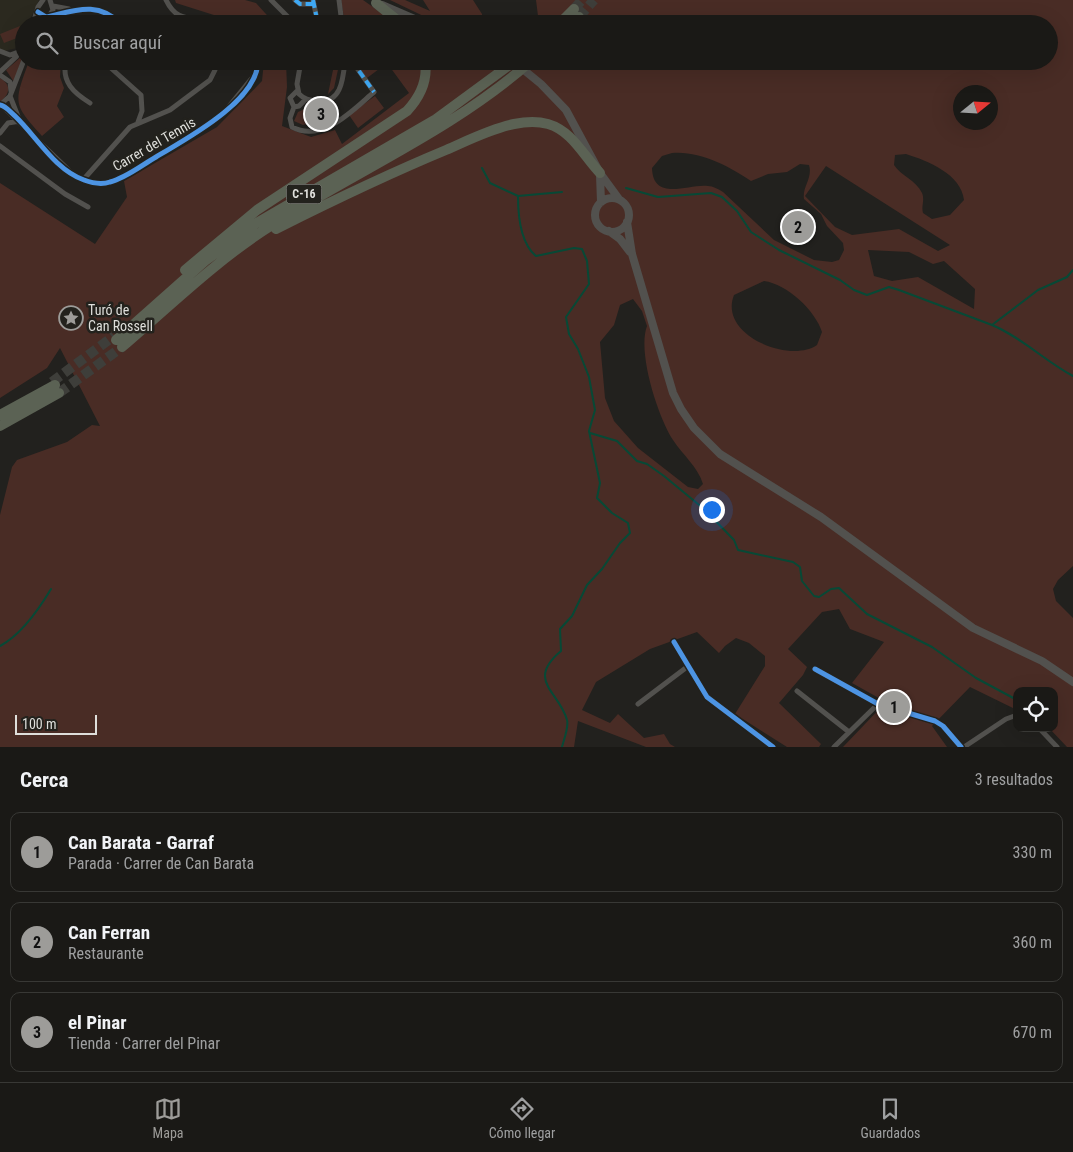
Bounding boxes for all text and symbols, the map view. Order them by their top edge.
search box [15,15,1058,70]
icon: search [33,29,61,57]
text: Buscar aquí [73,31,162,54]
north arrow [953,85,998,130]
pin: 3 [305,95,337,133]
street label: Carrer del Tennis [110,114,198,174]
road number: C-16 [286,184,322,203]
pin: 2 [782,208,814,246]
place label: Turó de Can Rossell [88,302,153,334]
place icon: Turó de Can Rossell [58,305,84,331]
your location [699,497,725,523]
map controls [1013,687,1058,732]
button: locate [1013,687,1058,732]
pin: 1 [878,688,910,726]
scale bar [15,712,98,735]
text: 100 m [22,716,57,732]
text: Cerca [20,768,68,792]
text: 3 resultados [975,770,1053,789]
text: Can Barata - Garraf [68,831,214,854]
text: 1 [33,843,41,862]
text: 330 m [1013,843,1052,862]
text: Parada · Carrer de Can Barata [68,854,254,873]
text: Can Ferran [68,921,150,944]
text: 2 [33,933,41,952]
text: 360 m [1013,933,1052,952]
text: Restaurante [68,944,144,963]
text: el Pinar [68,1011,126,1034]
text: 3 [33,1023,41,1042]
text: 670 m [1013,1023,1052,1042]
text: Tienda · Carrer del Pinar [68,1034,220,1053]
tab: Mapa [153,1095,184,1141]
tab: Cómo llegar [489,1095,555,1141]
tab: Guardados [860,1095,920,1141]

